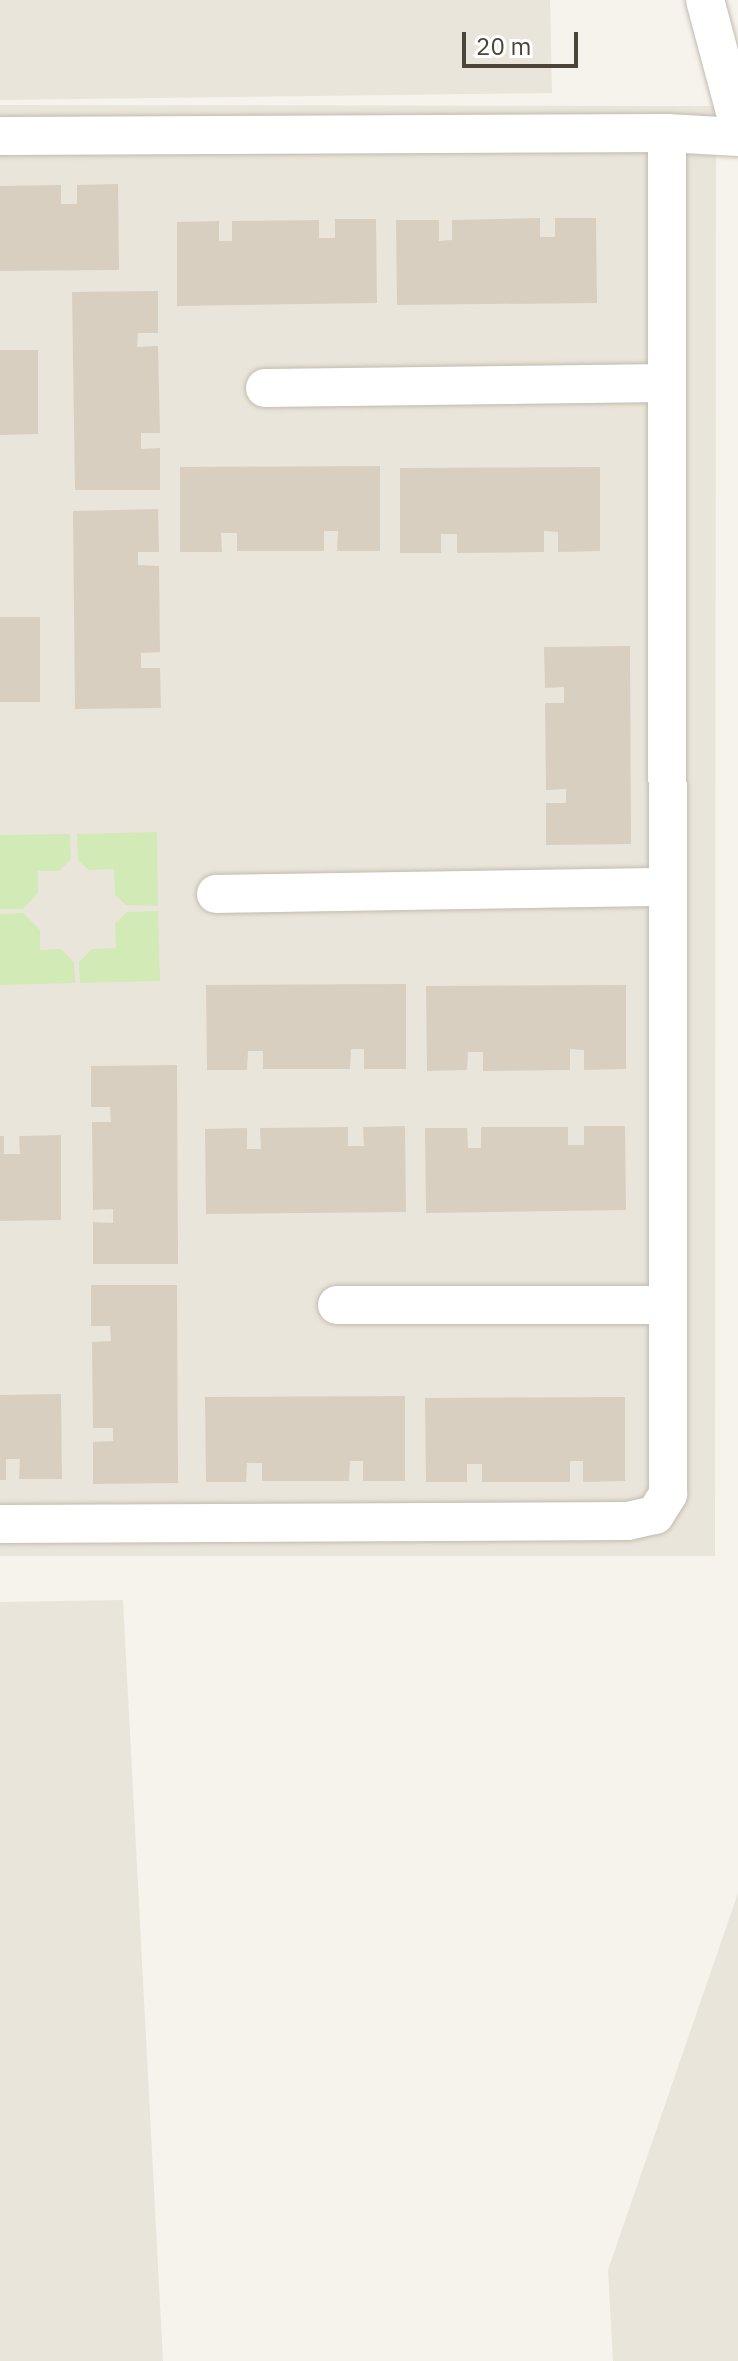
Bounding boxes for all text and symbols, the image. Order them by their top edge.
scale bar [466,16,582,66]
text: 20 m [476,30,531,62]

